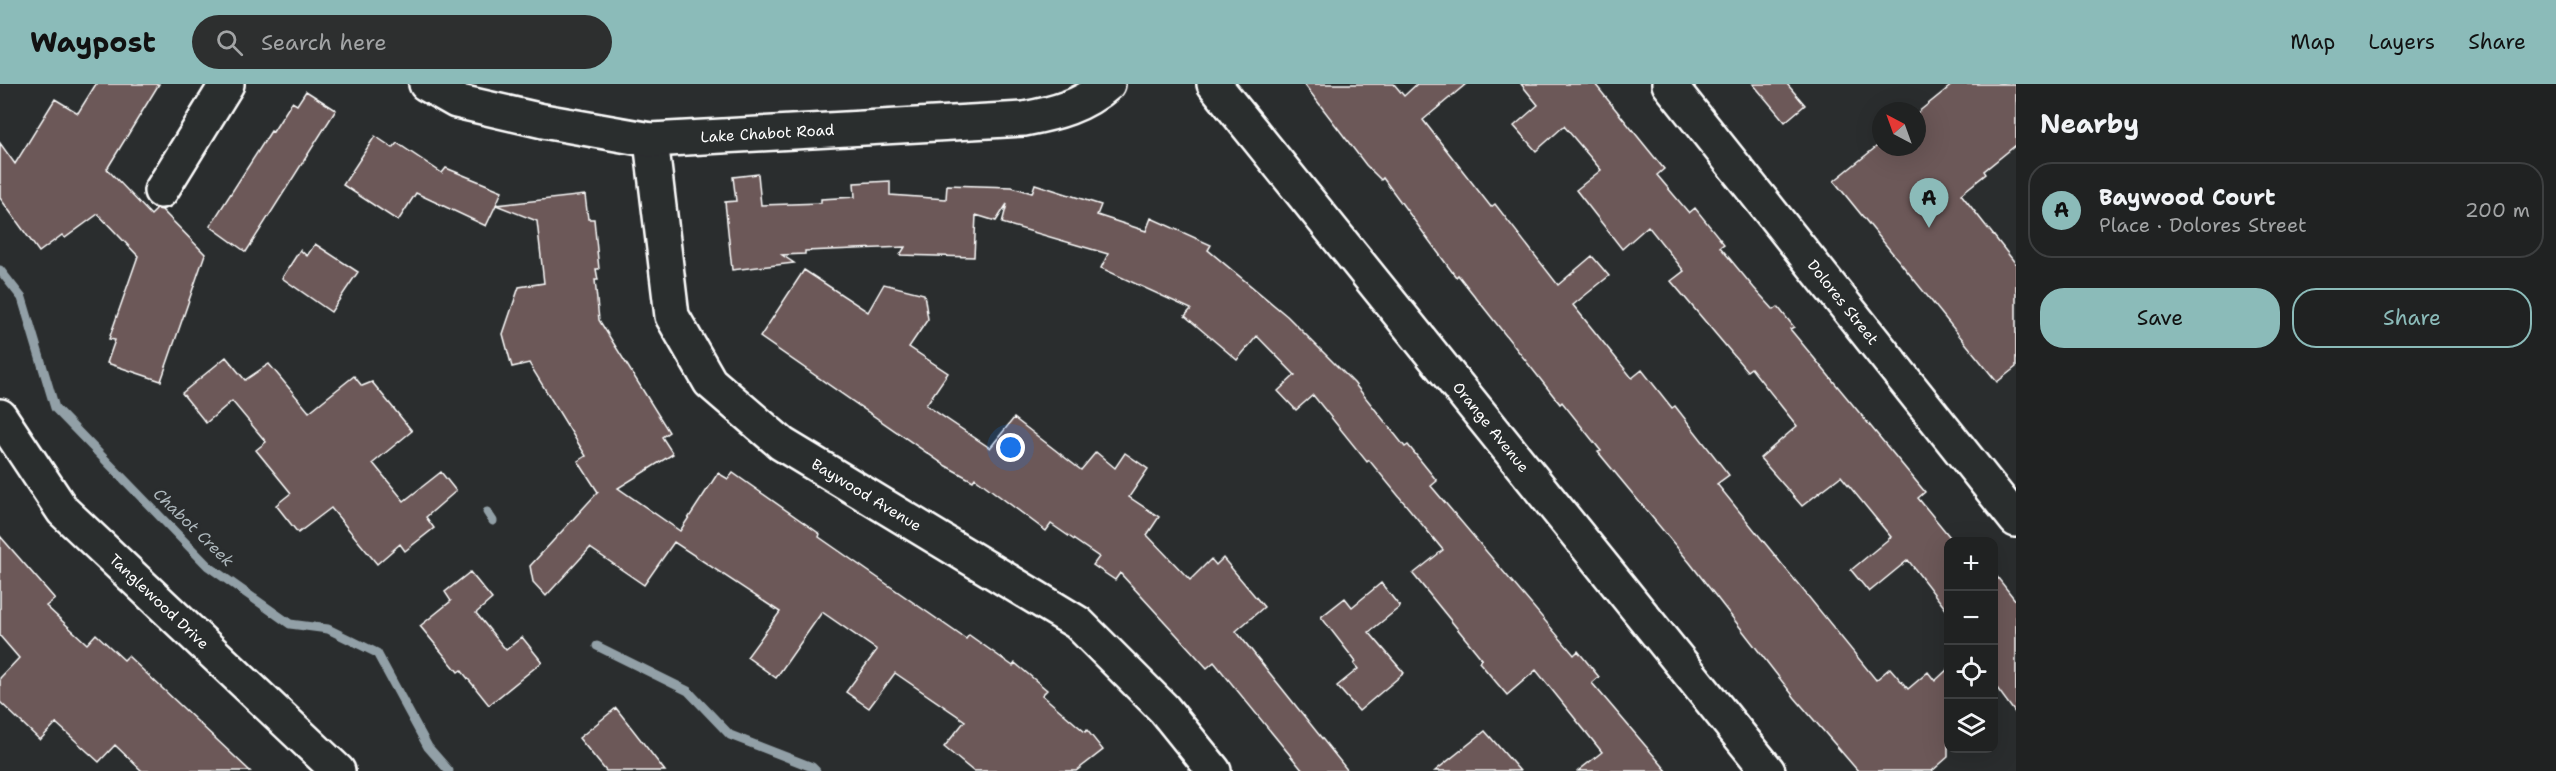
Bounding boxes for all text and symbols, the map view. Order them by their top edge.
search box [192,15,612,69]
text: Waypost [30,23,156,61]
icon: search [213,26,246,59]
text: Search here [261,28,387,57]
text: Map [2290,28,2335,56]
text: Layers [2368,28,2435,56]
text: Share [2468,28,2526,56]
north arrow [1872,102,1926,156]
text: Nearby [2040,106,2139,141]
street label: Lake Chabot Road [700,120,835,147]
pin: A [1910,178,1948,228]
text: Baywood Court [2099,183,2275,212]
text: A [2054,197,2069,223]
text: 200 m [2465,197,2530,223]
text: Place · Dolores Street [2099,212,2307,238]
street label: Dolores Street [1803,256,1883,349]
button: Save [2040,288,2280,348]
button: Share [2292,288,2532,348]
street label: Orange Avenue [1448,378,1533,477]
your location [996,433,1025,462]
street label: Baywood Avenue [808,454,925,536]
water label: Chabot Creek [149,483,239,571]
map controls [1944,537,1998,753]
button: + [1944,537,1998,591]
street label: Tanglewood Drive [105,550,213,654]
button: − [1944,591,1998,645]
button: locate [1944,645,1998,699]
button: layers [1944,699,1998,753]

